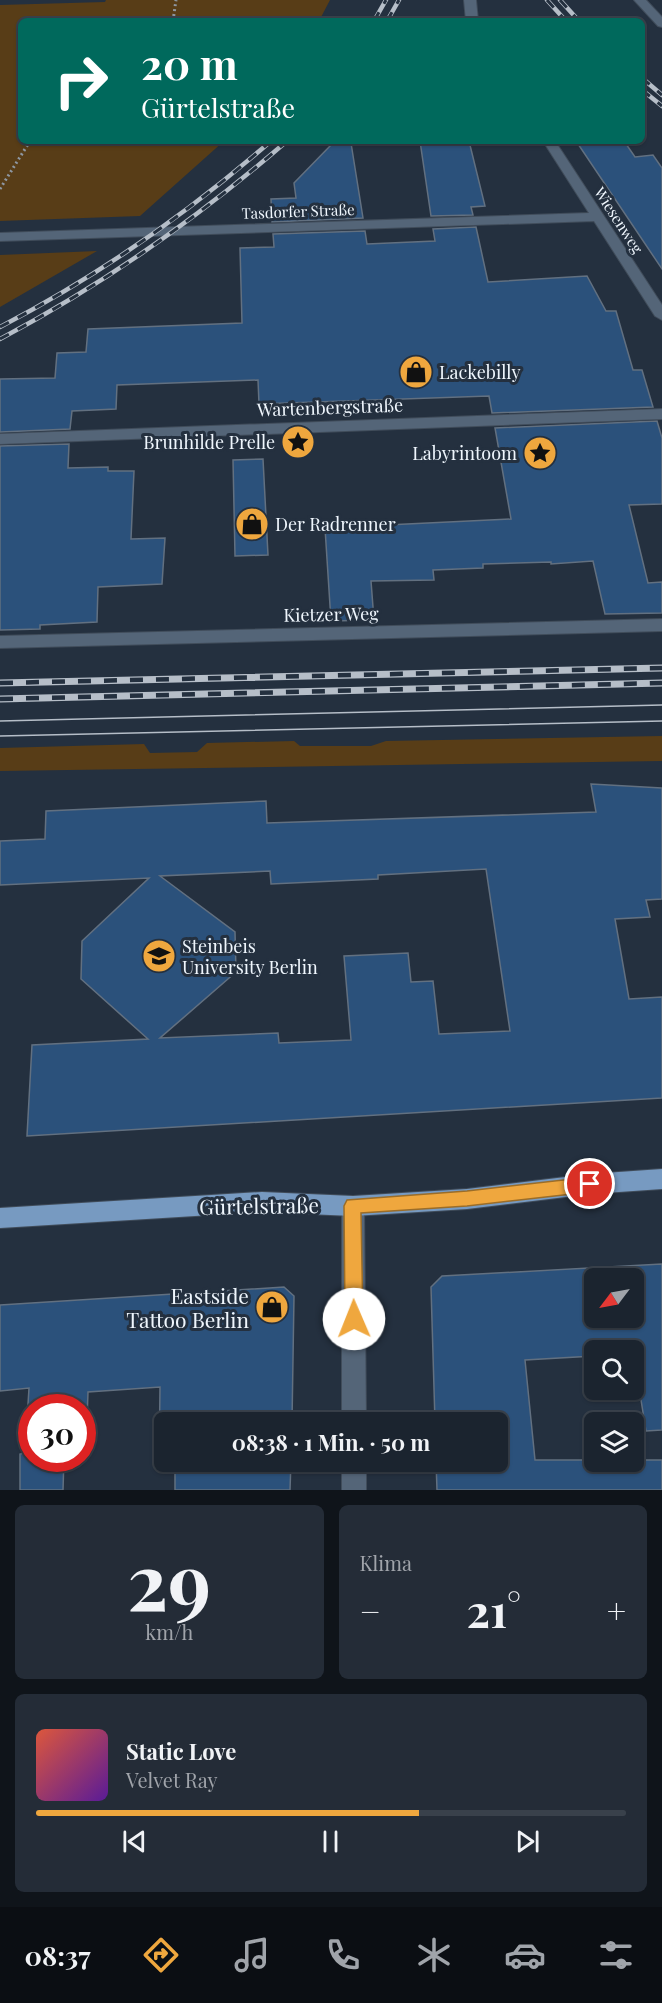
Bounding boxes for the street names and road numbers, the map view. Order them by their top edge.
street label: Wiesenweg [590,182,648,257]
street label: Tasdorfer Straße [241,199,355,223]
street label: Wartenbergstraße [255,392,404,422]
street label: Kietzer Weg [283,601,379,627]
street label: Gürtelstraße [199,1190,319,1220]

